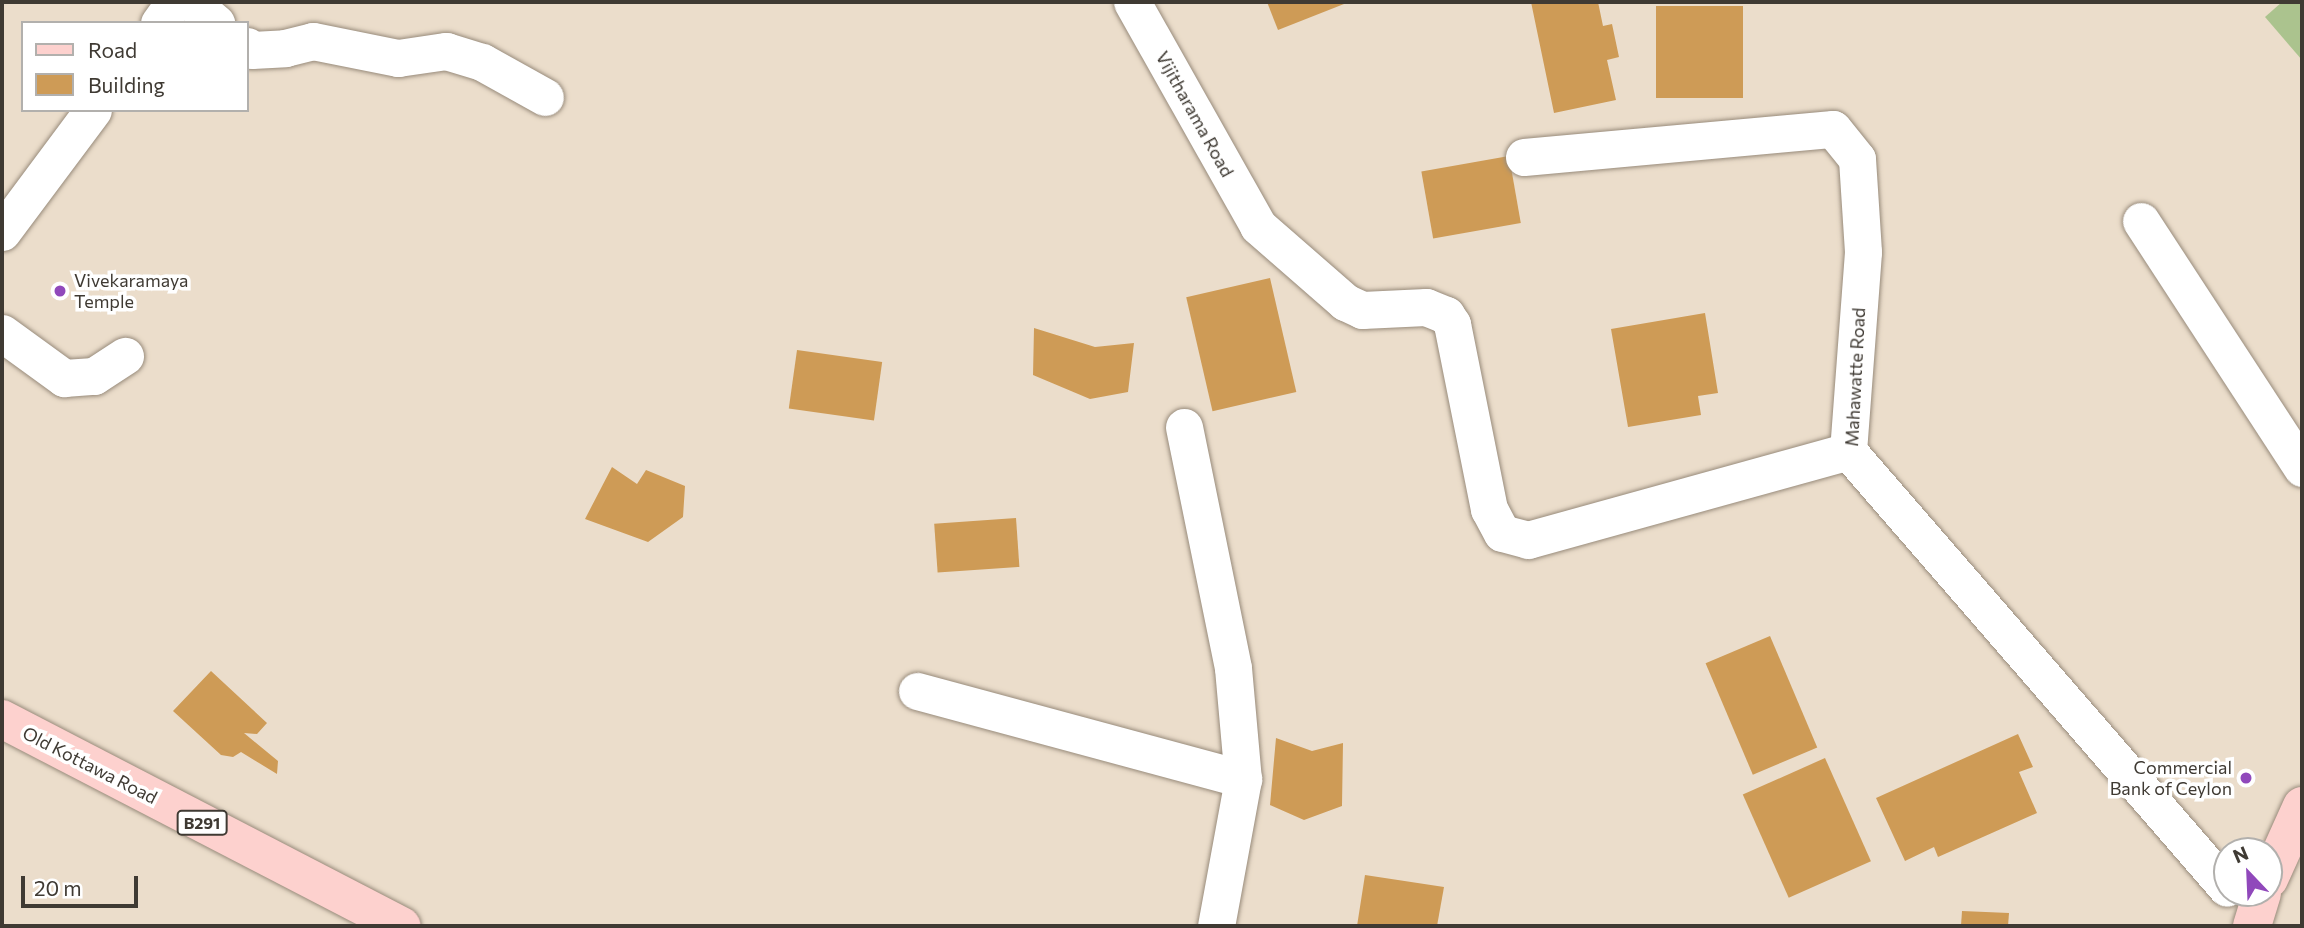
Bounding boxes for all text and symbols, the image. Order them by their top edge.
legend [21,21,248,112]
text: Road [88,37,137,62]
street label: Vijitharama Road [1152,47,1238,181]
text: Building [88,72,165,97]
place label: Vivekaramaya Temple [74,270,188,312]
marker: Vivekaramaya Temple [52,283,68,299]
street label: Mahawatte Road [1841,307,1869,447]
street label: Old Kottawa Road [19,722,161,808]
place label: Commercial Bank of Ceylon [2110,757,2232,800]
marker: Commercial Bank of Ceylon [2238,770,2254,786]
road number: B291 [176,810,228,836]
north arrow [2213,837,2283,907]
text: N [2229,841,2251,867]
scale bar [24,862,142,906]
text: 20 m [34,875,82,900]

